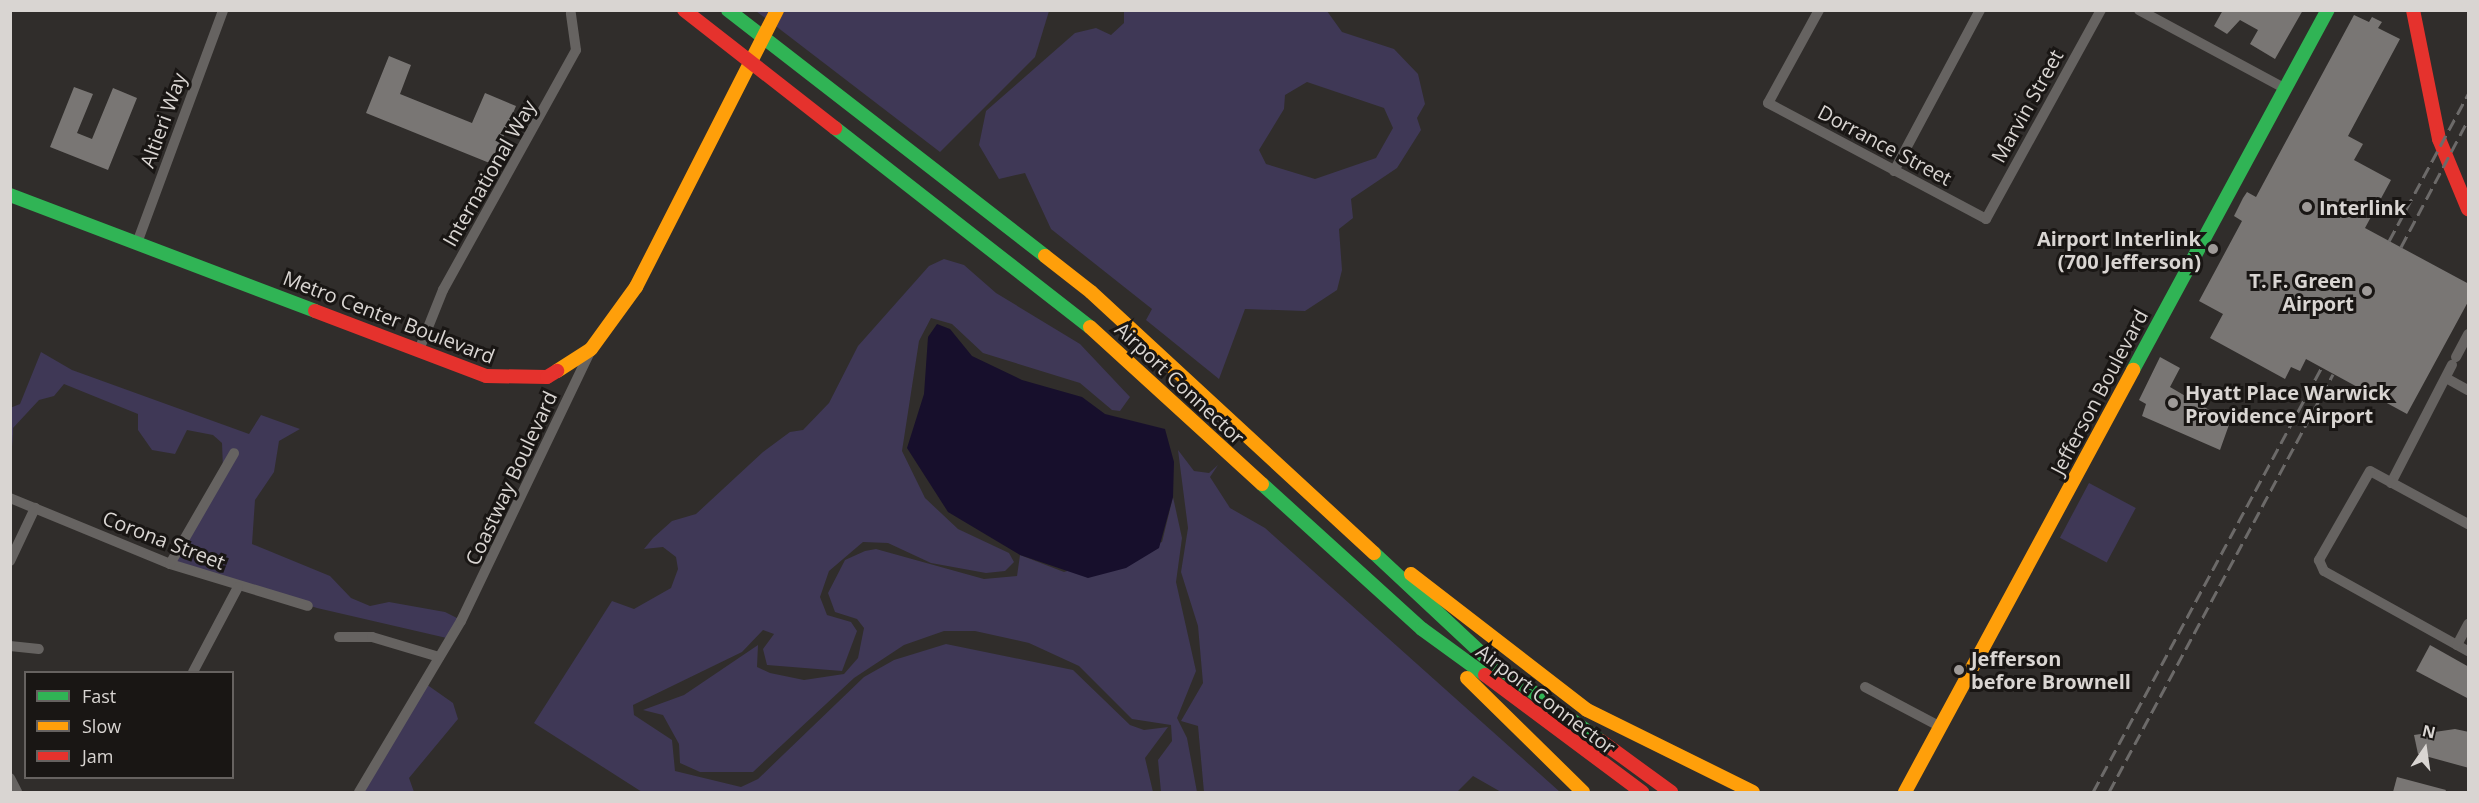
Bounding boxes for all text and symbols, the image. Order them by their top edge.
street label: Marvin Street [1986,45,2068,167]
street label: Altieri Way [135,69,191,171]
street label: International Way [437,95,541,251]
street label: Dorrance Street [1814,100,1956,190]
place label: Interlink [2319,195,2406,219]
marker: Interlink [2300,200,2314,214]
place label: Airport Interlink (700 Jefferson) [2037,226,2201,273]
marker: Airport Interlink (700 Jefferson) [2206,242,2220,256]
street label: Metro Center Boulevard [280,266,498,368]
place label: T. F. Green Airport [2249,268,2354,315]
marker: T. F. Green Airport [2358,282,2376,300]
street label: Jefferson Boulevard [2045,305,2153,479]
street label: Airport Connector [1110,317,1250,449]
place label: Hyatt Place Warwick Providence Airport [2185,380,2391,427]
street label: Coastway Boulevard [460,387,562,569]
marker: Hyatt Place Warwick Providence Airport [2166,396,2180,410]
street label: Corona Street [99,506,229,574]
street label: Airport Connector [1472,639,1620,759]
place label: Jefferson before Brownell [1971,646,2131,693]
marker: Jefferson before Brownell [1952,663,1966,677]
legend [24,671,234,779]
text: Fast [82,684,116,708]
text: Slow [82,714,121,738]
north arrow [2395,719,2455,779]
text: N [2420,719,2438,744]
text: Jam [82,744,114,768]

